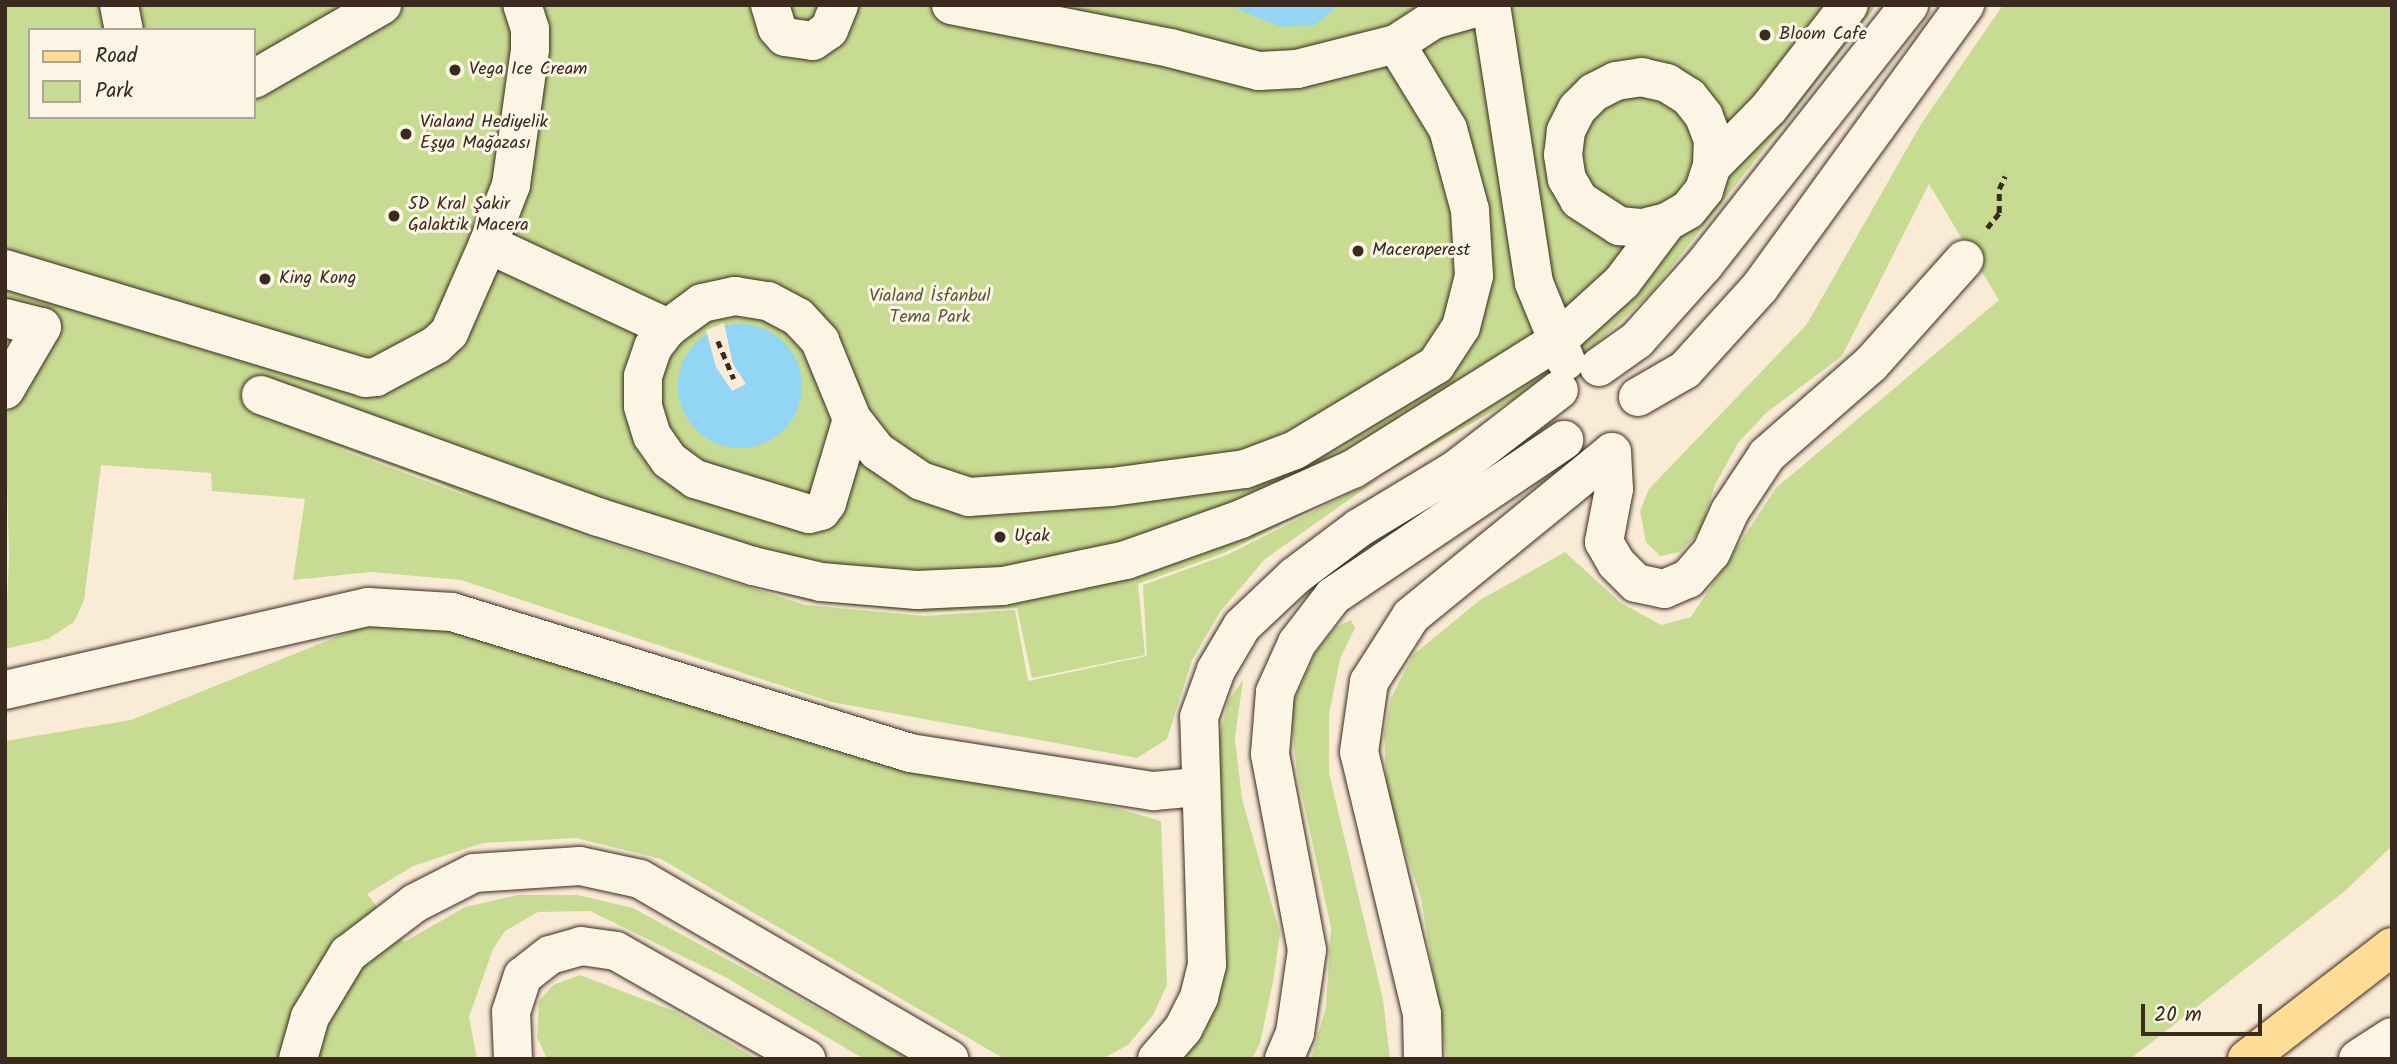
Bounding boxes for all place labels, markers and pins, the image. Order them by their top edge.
place label: Bloom Cafe [1779,24,1867,46]
marker: Bloom Cafe [1757,27,1773,43]
place label: Vega Ice Cream [469,59,587,81]
marker: Vega Ice Cream [447,62,463,78]
place label: Vialand Hediyelik Eşya Mağazası [420,113,548,156]
marker: Vialand Hediyelik Eşya Mağazası [398,126,414,142]
place label: 5D Kral Şakir Galaktik Macera [408,195,529,238]
marker: 5D Kral Şakir Galaktik Macera [386,208,402,224]
place label: Maceraperest [1372,240,1471,262]
marker: Maceraperest [1350,243,1366,259]
place label: King Kong [279,268,356,290]
marker: King Kong [257,271,273,287]
place label: Uçak [1014,526,1050,548]
marker: Uçak [992,529,1008,545]

